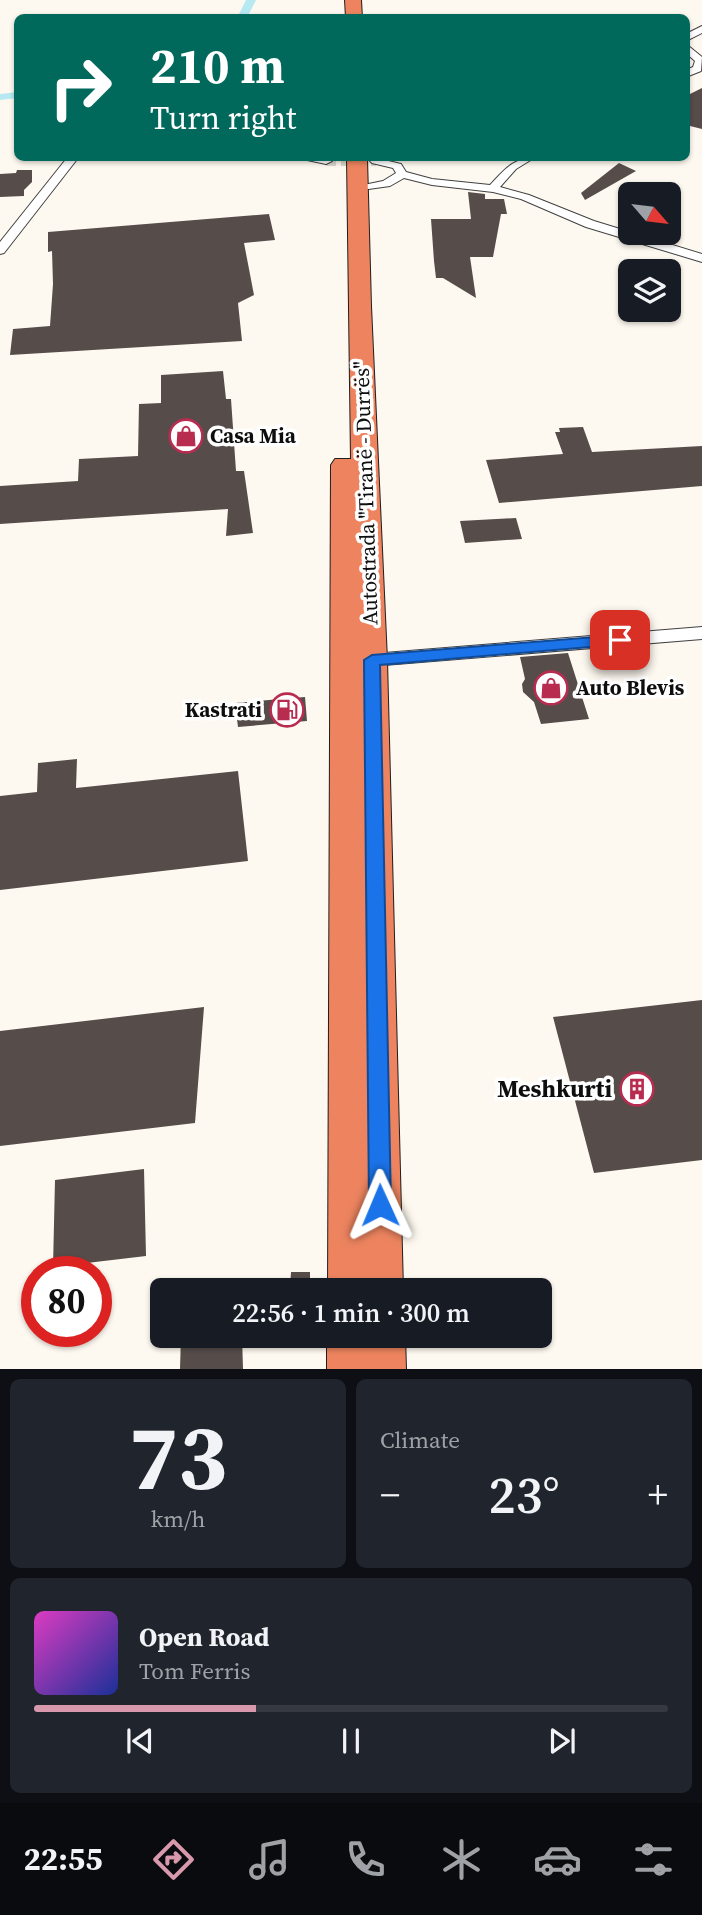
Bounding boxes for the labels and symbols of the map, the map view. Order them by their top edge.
north arrow [618,182,681,245]
street label: Autostrada "Tiranë - Durrës" [346,360,385,626]
shop icon: Casa Mia [167,417,205,455]
place label: Casa Mia [210,421,297,450]
pin [590,610,650,670]
shop icon: Auto Blevis [532,669,570,707]
place label: Auto Blevis [576,673,685,702]
fuel station icon: Kastrati [268,691,306,729]
place label: Kastrati [185,695,262,724]
building icon: Meshkurti [618,1070,656,1108]
place label: Meshkurti [497,1072,612,1105]
position arrow [343,1168,417,1242]
speed limit sign: 80 [21,1256,112,1347]

